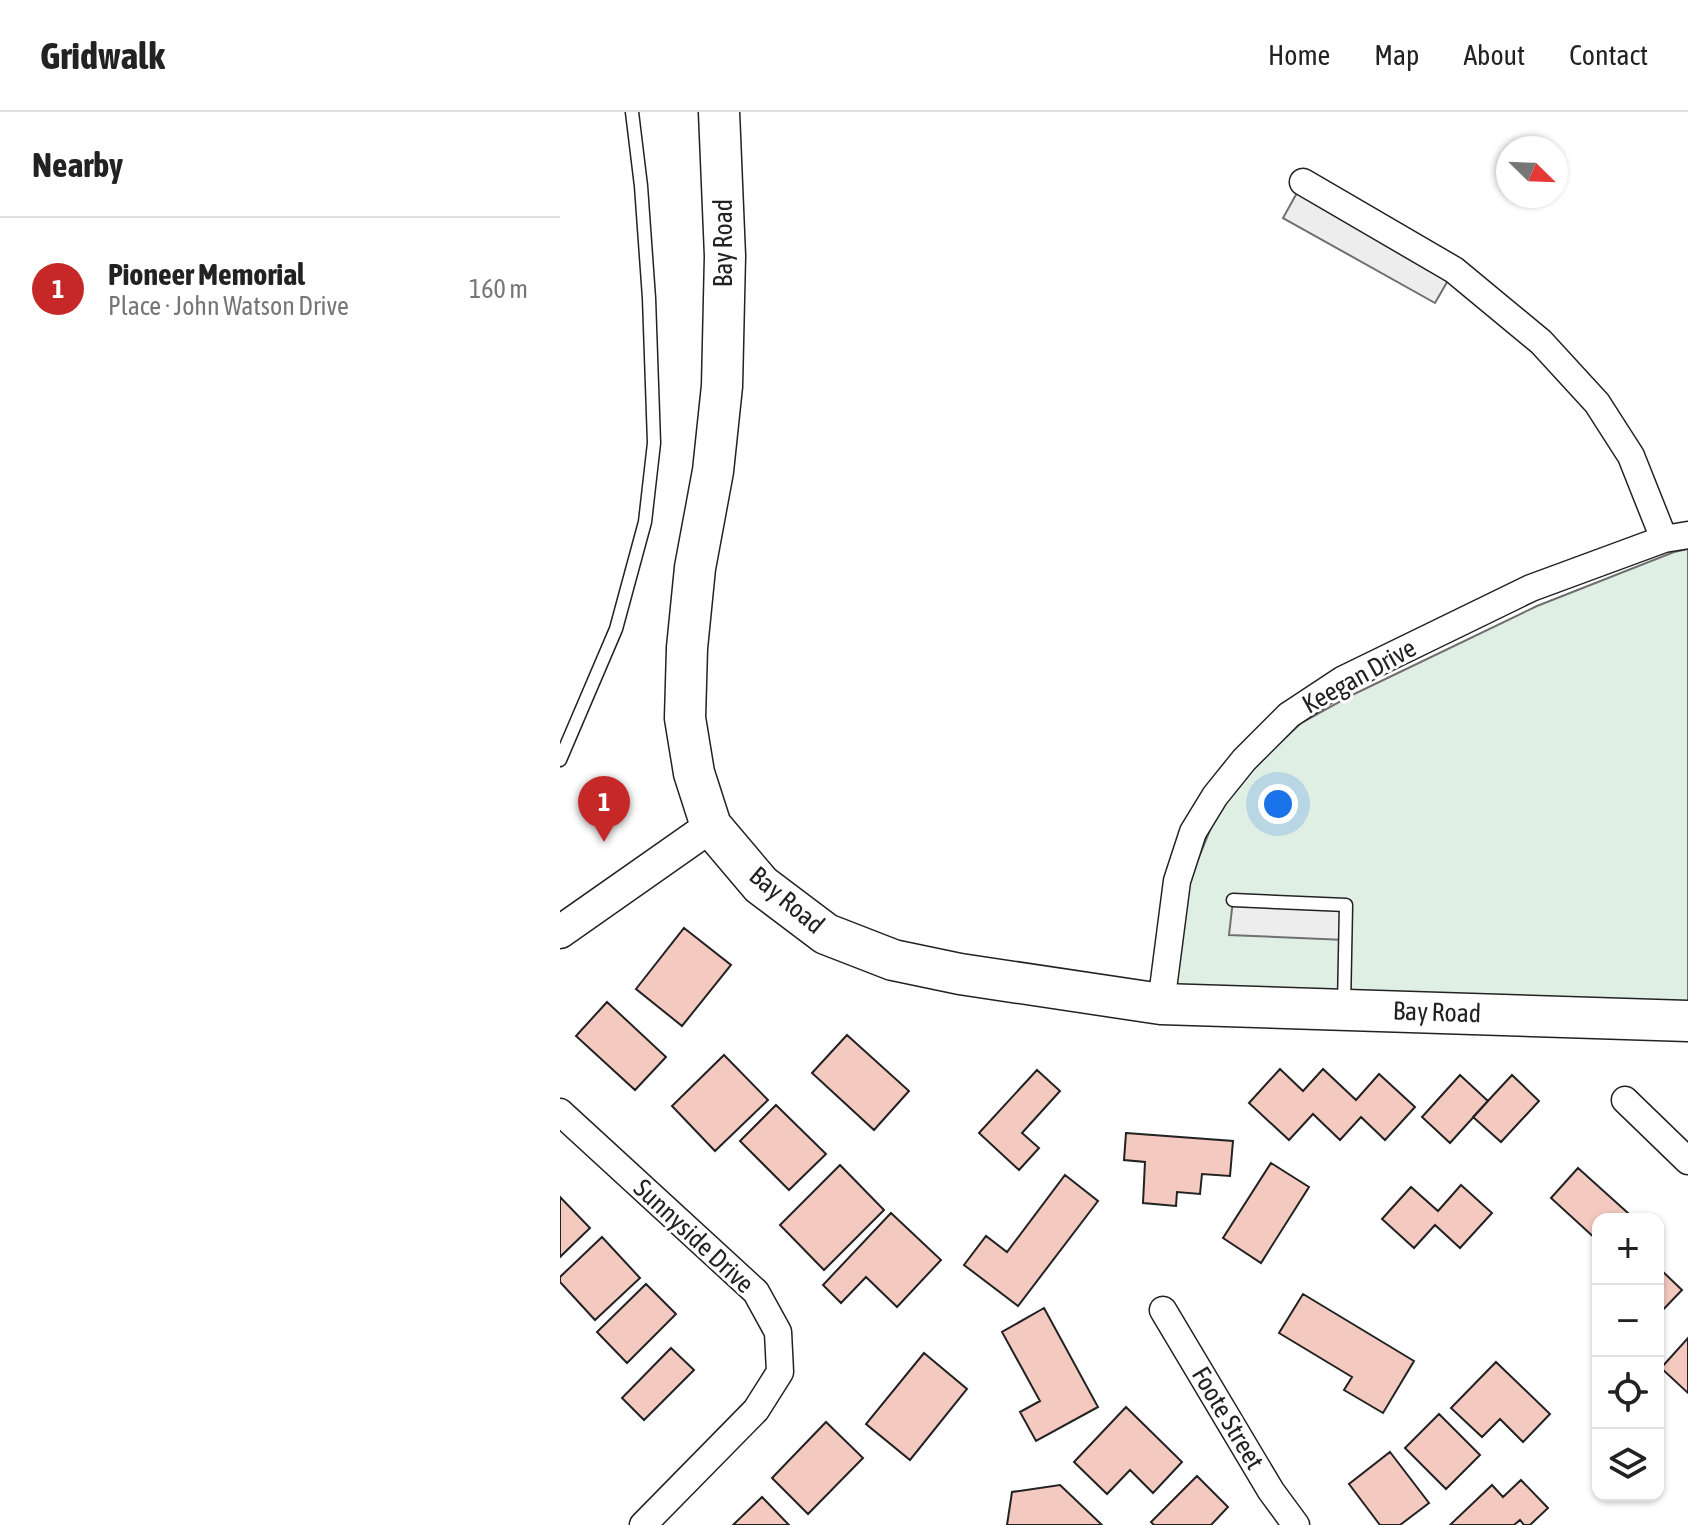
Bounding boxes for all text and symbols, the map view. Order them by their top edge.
text: Gridwalk [40,34,165,77]
text: Home [1268,39,1330,71]
text: Map [1374,39,1419,71]
text: About [1463,39,1525,71]
text: Contact [1569,39,1648,71]
north arrow [1496,136,1568,208]
text: Nearby [32,145,123,184]
street label: Bay Road [708,199,738,287]
text: Pioneer Memorial [108,257,305,291]
text: 1 [52,274,64,304]
text: 160 m [469,274,528,304]
text: Place · John Watson Drive [108,291,349,321]
street label: Keegan Drive [1297,633,1421,719]
pin: 1 [578,776,630,842]
your location [1258,784,1298,824]
street label: Bay Road [744,860,830,940]
street label: Bay Road [1392,995,1482,1029]
street label: Sunnyside Drive [628,1173,760,1299]
map controls [1592,1213,1664,1501]
button: + [1592,1213,1664,1285]
button: − [1592,1285,1664,1357]
button: locate [1592,1357,1664,1429]
street label: Foote Street [1186,1361,1270,1475]
button: layers [1592,1429,1664,1501]

